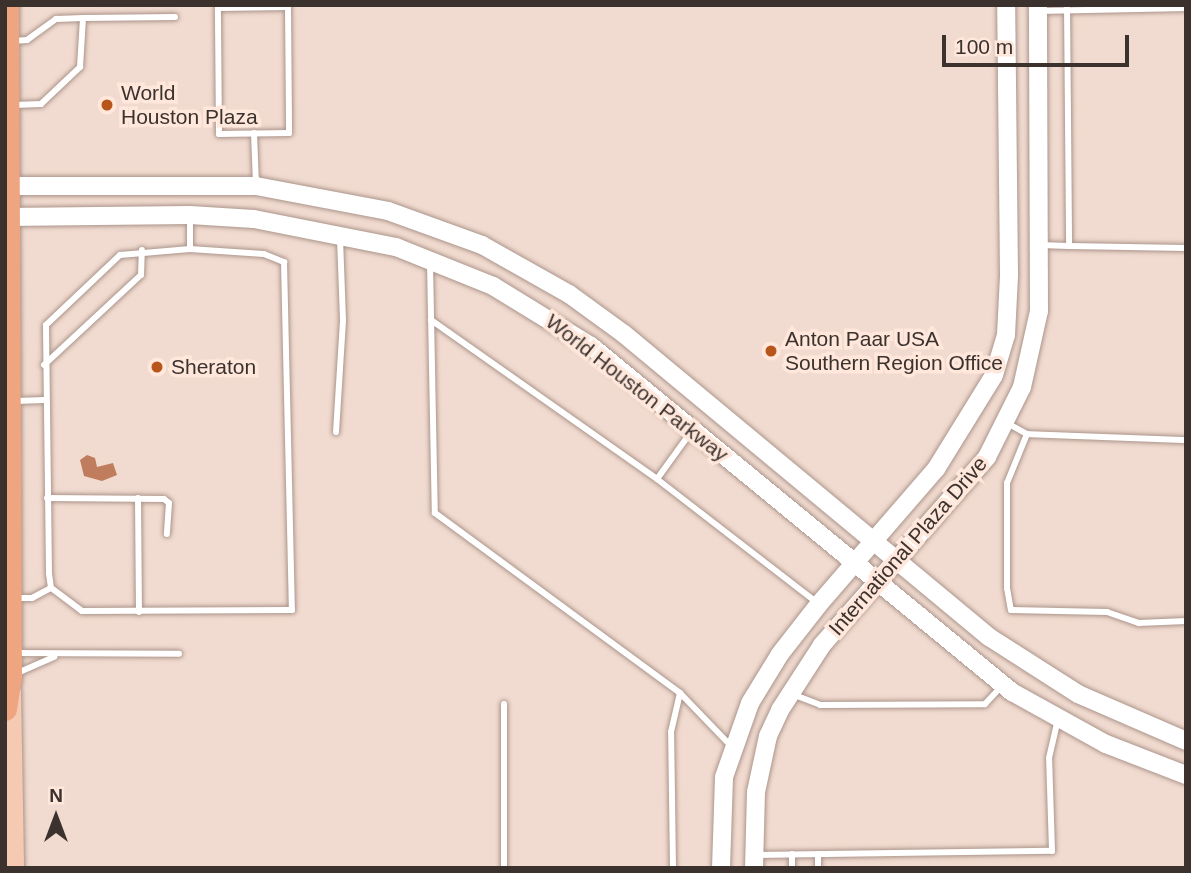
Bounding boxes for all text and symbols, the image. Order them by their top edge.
scale bar [946,21,1133,65]
text: 100 m [955,35,1013,58]
place label: World Houston Plaza [121,80,258,130]
marker: World Houston Plaza [99,97,115,113]
street label: World Houston Parkway [541,309,733,467]
place label: Anton Paar USA Southern Region Office [785,326,1003,376]
marker: Anton Paar USA Southern Region Office [763,343,779,359]
place label: Sheraton [171,354,256,380]
marker: Sheraton [149,359,165,375]
street label: International Plaza Drive [823,451,993,641]
north arrow [21,782,91,852]
text: N [49,785,63,806]

